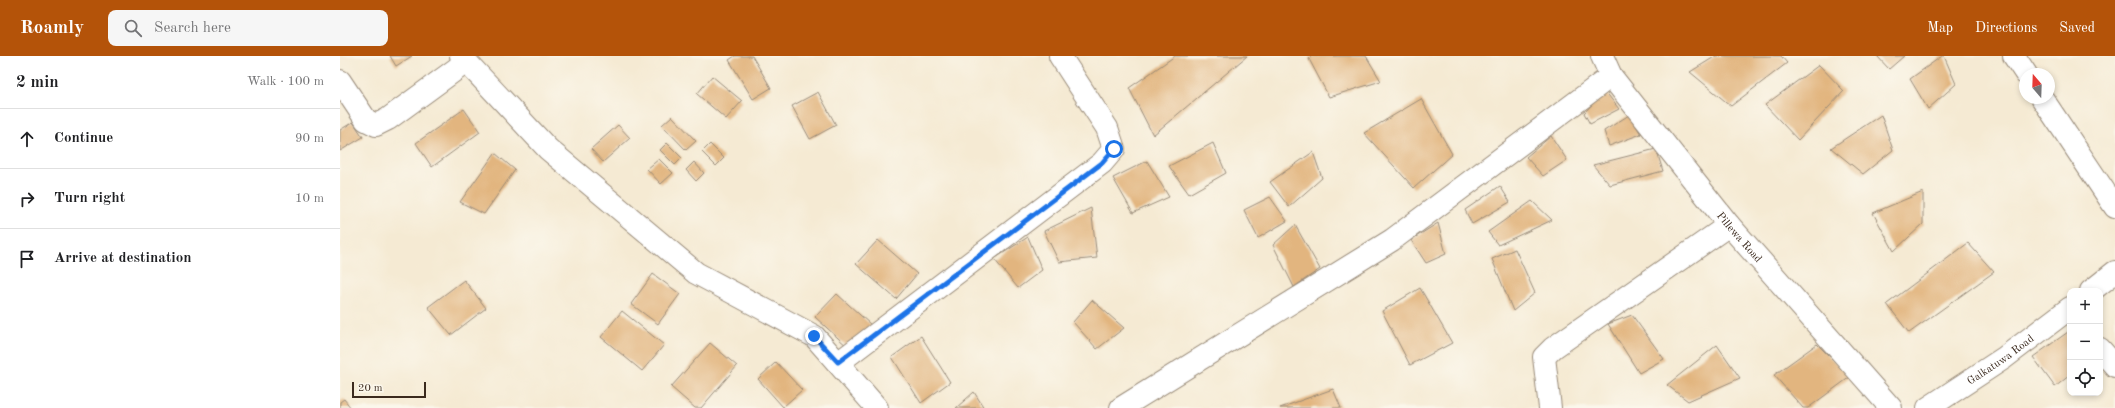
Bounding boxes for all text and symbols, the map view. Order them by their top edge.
search box [108,10,388,46]
icon: search [122,17,144,39]
text: Roamly [20,19,84,38]
text: Search here [154,21,231,36]
text: Map [1927,21,1953,35]
text: Directions [1975,21,2037,35]
text: Saved [2059,21,2095,35]
north arrow [2019,68,2055,104]
text: 2 min [16,74,59,91]
text: Walk · 100 m [247,75,324,88]
icon: ahead [16,128,38,150]
text: Continue [54,131,113,146]
text: 90 m [295,132,324,145]
route start [1105,140,1123,158]
icon: right [16,188,38,210]
text: Turn right [54,191,125,206]
text: 10 m [295,192,324,205]
street label: Pillewa Road [1714,210,1764,265]
icon: arrive [16,248,38,270]
text: Arrive at destination [54,251,192,266]
map controls [2067,288,2103,396]
button: + [2067,288,2103,324]
button: − [2067,324,2103,360]
route end [805,327,823,345]
street label: Galkatuwa Road [1966,333,2037,388]
button: locate [2067,360,2103,396]
scale bar [352,380,426,399]
text: 20 m [358,383,383,394]

